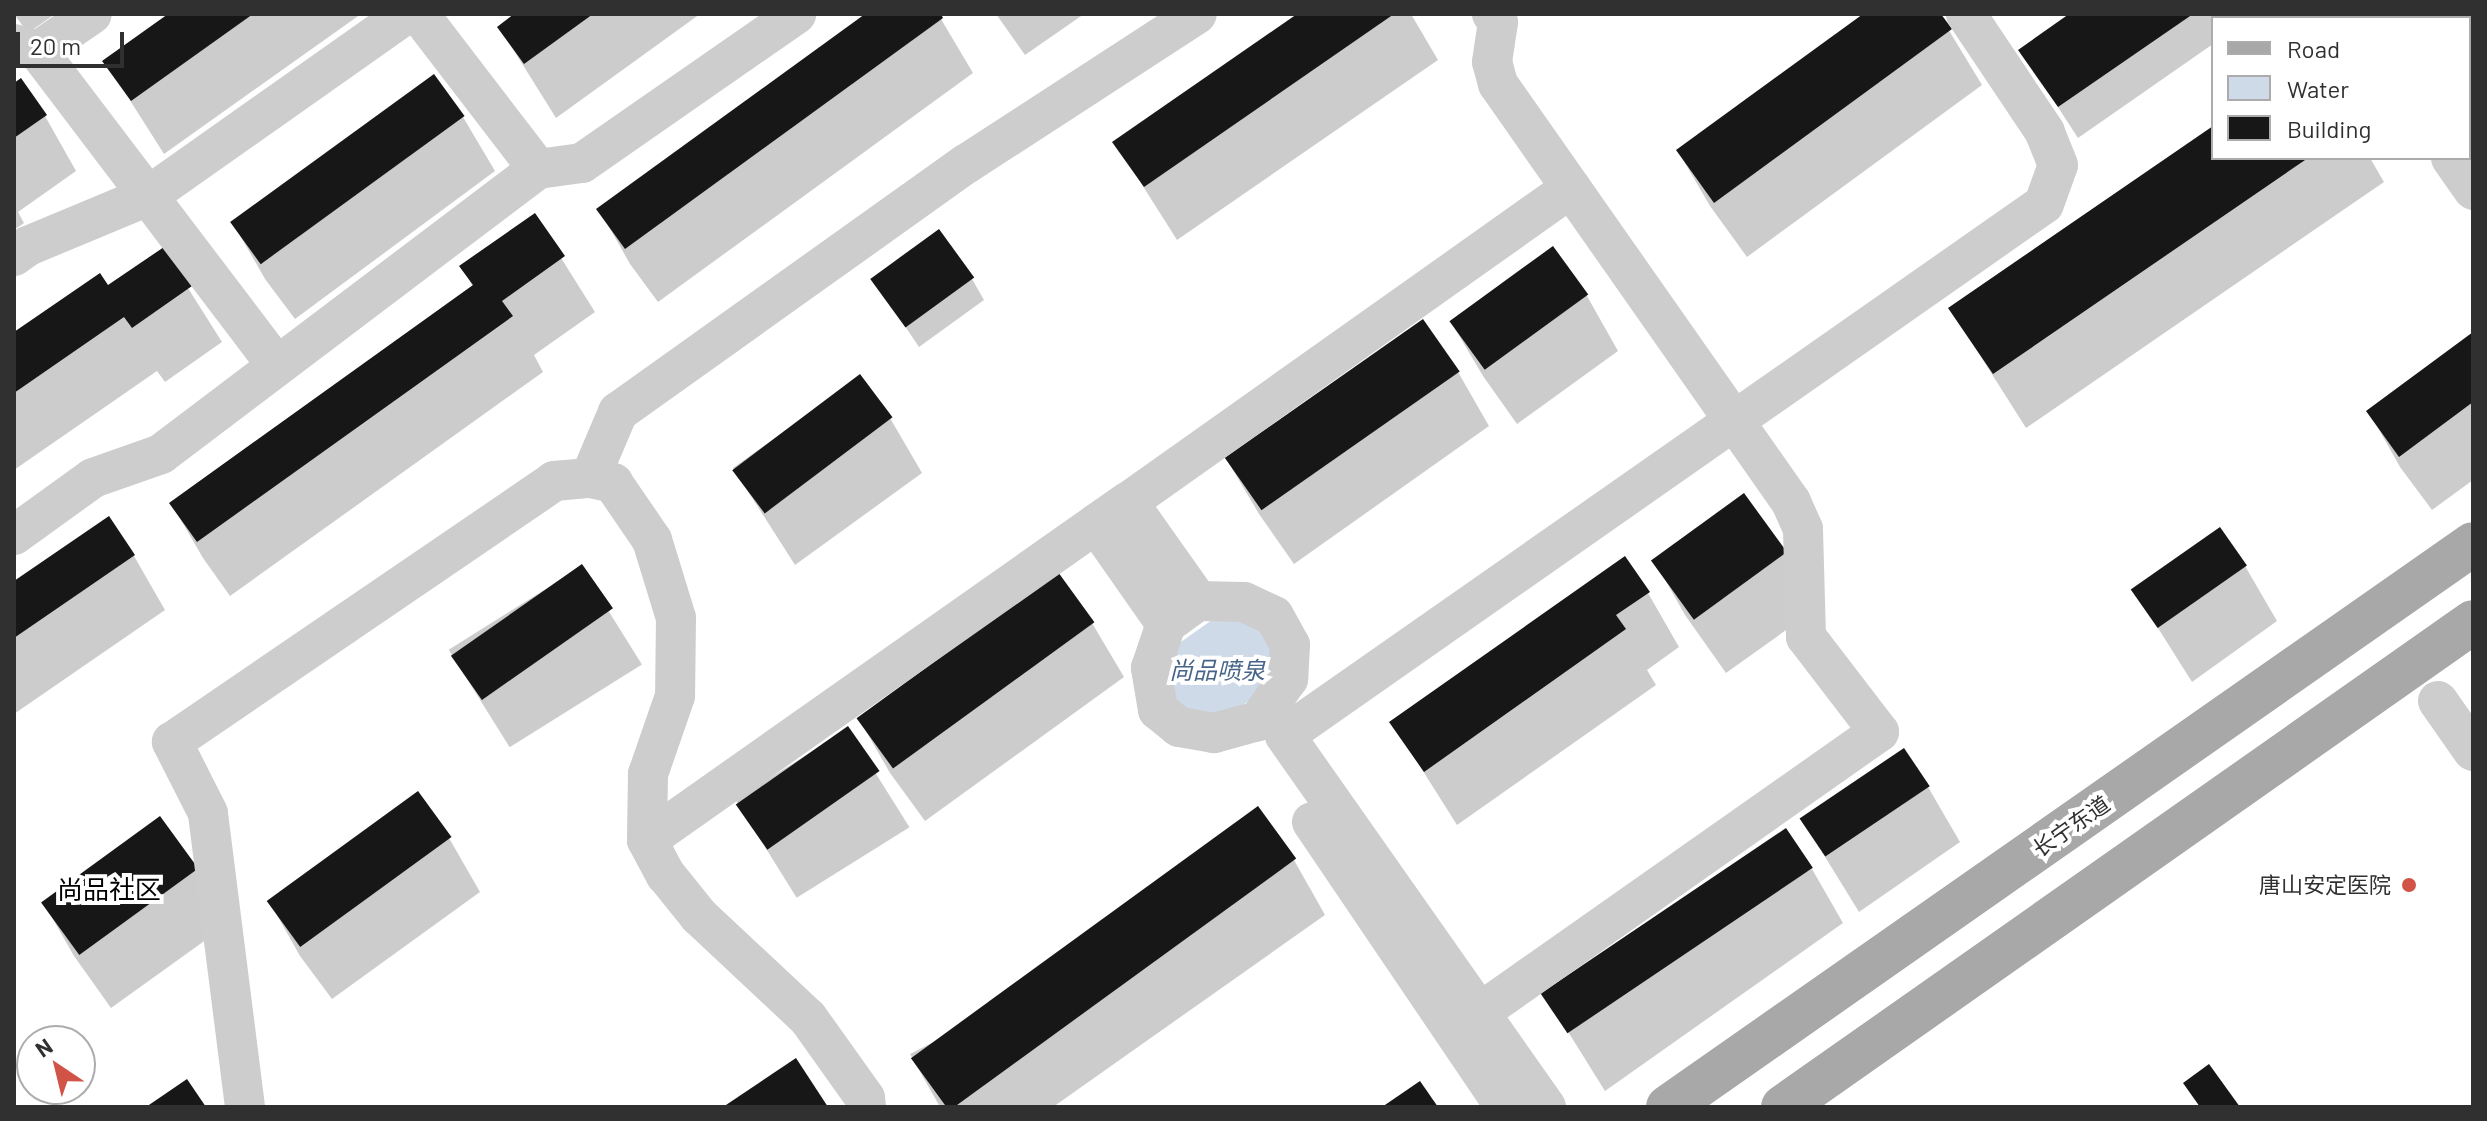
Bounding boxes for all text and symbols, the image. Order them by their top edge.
scale bar [20,16,128,66]
legend [2211,16,2471,160]
text: 20 m [30,31,81,60]
text: Road [2287,34,2340,63]
text: Water [2287,74,2349,103]
text: Building [2287,114,2371,143]
water label: 尚品喷泉 [1169,656,1265,684]
street label: 长宁东道 [2027,790,2115,862]
place label: 唐山安定医院 [2259,872,2391,898]
district label: 尚品社区 [57,873,161,905]
marker: 唐山安定医院 [2398,874,2420,896]
north arrow [16,1025,96,1105]
text: N [30,1032,57,1062]

